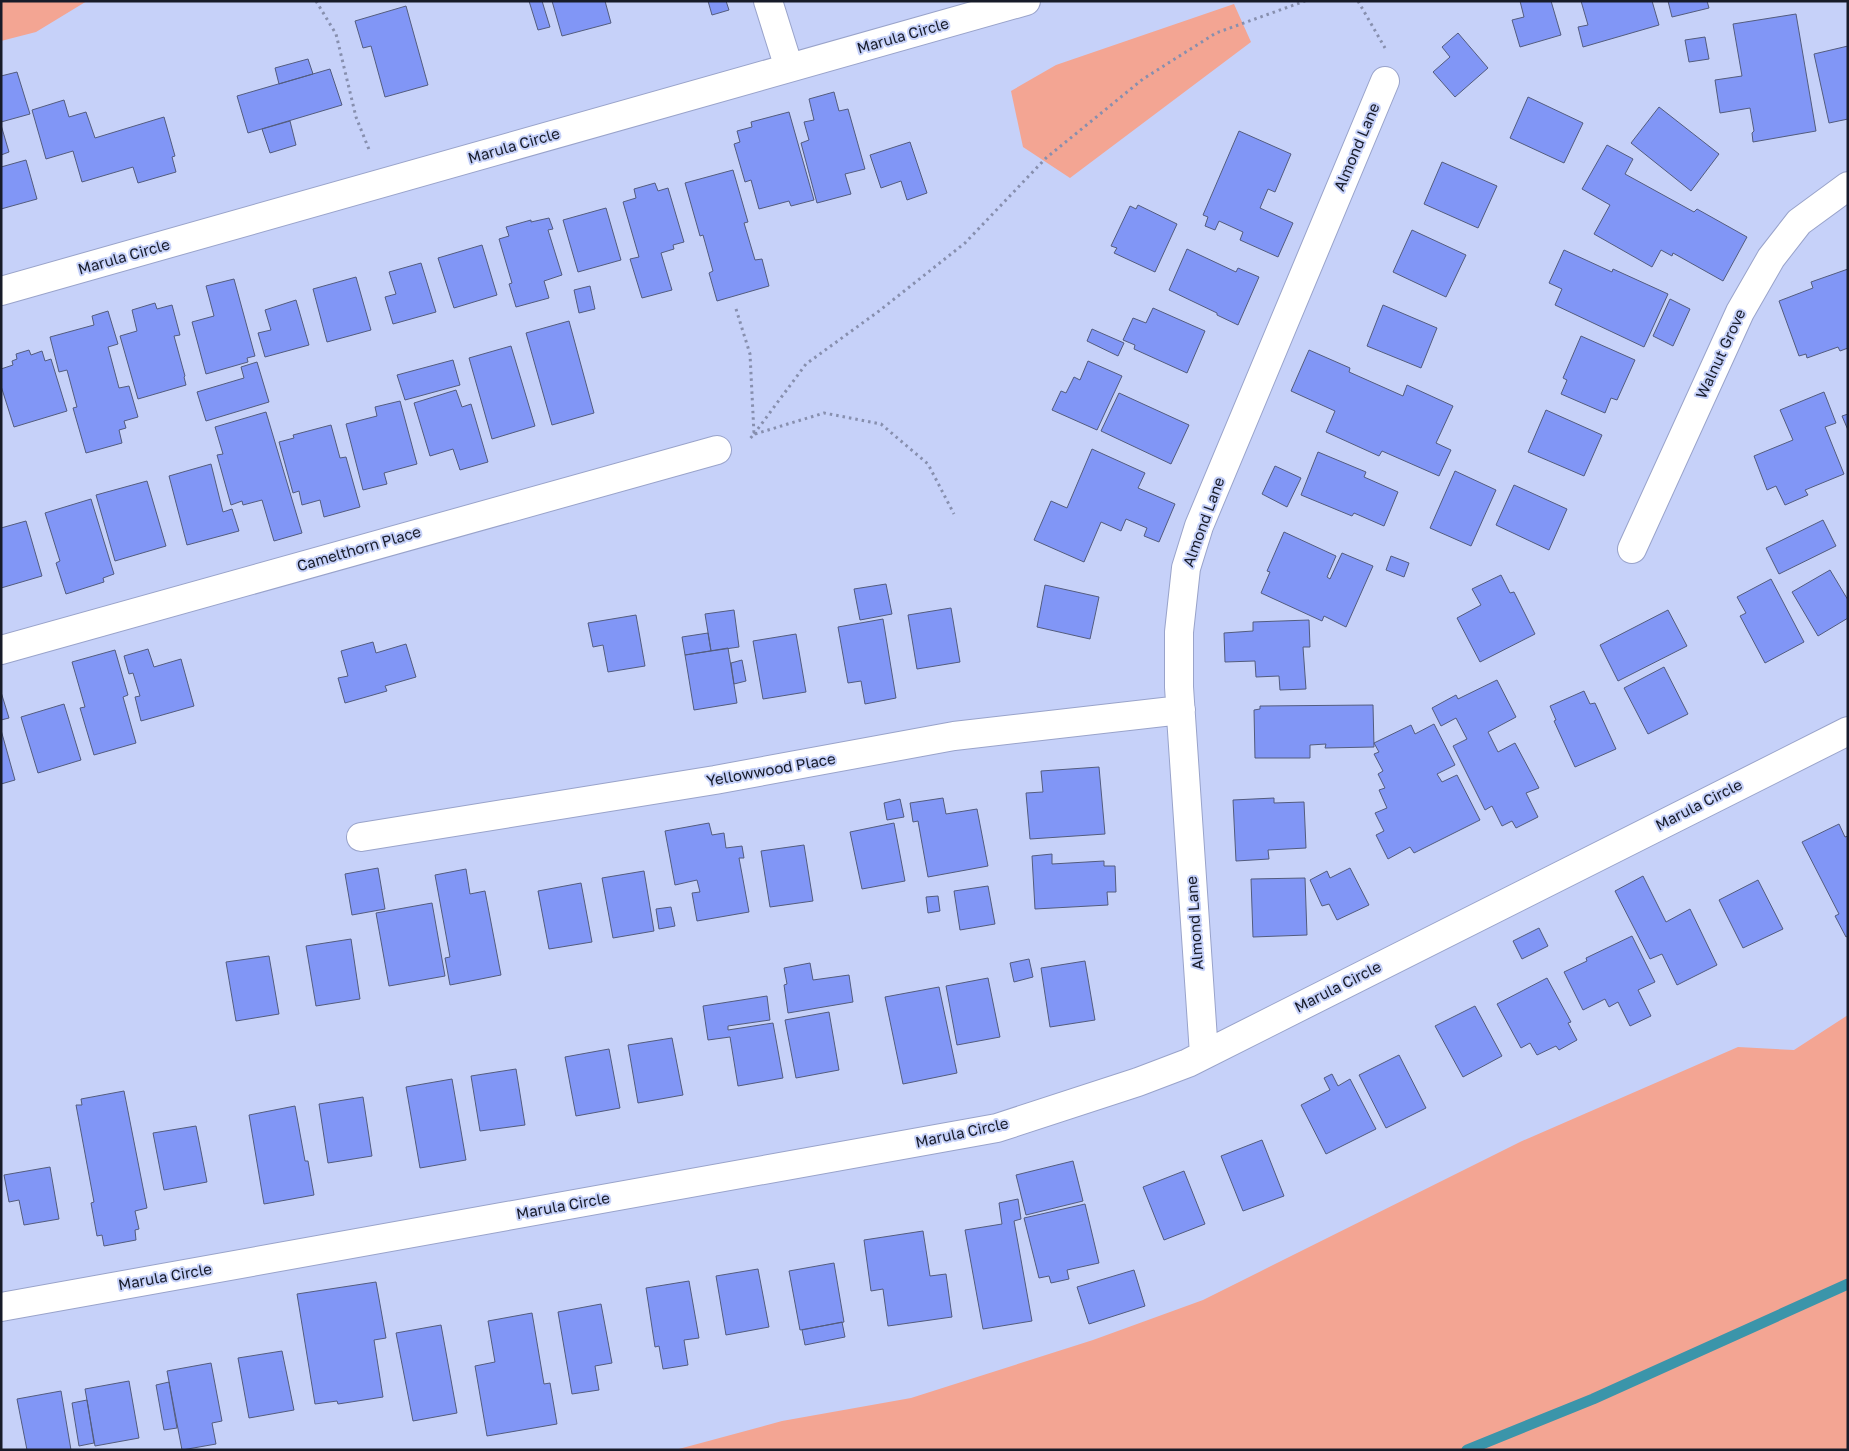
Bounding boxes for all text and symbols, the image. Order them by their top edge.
street label: Marula Circle [855,13,951,57]
street label: Almond Lane [1329,100,1383,193]
street label: Marula Circle [466,123,562,167]
street label: Marula Circle [76,234,172,278]
street label: Walnut Grove [1691,306,1749,401]
street label: Almond Lane [1179,474,1228,569]
street label: Camelthorn Place [295,522,423,574]
street label: Yellowwood Place [705,749,837,789]
street label: Marula Circle [1652,774,1745,834]
street label: Almond Lane [1182,875,1206,971]
street label: Marula Circle [1291,956,1384,1016]
street label: Marula Circle [914,1113,1010,1151]
street label: Marula Circle [515,1188,611,1222]
street label: Marula Circle [117,1259,213,1293]

